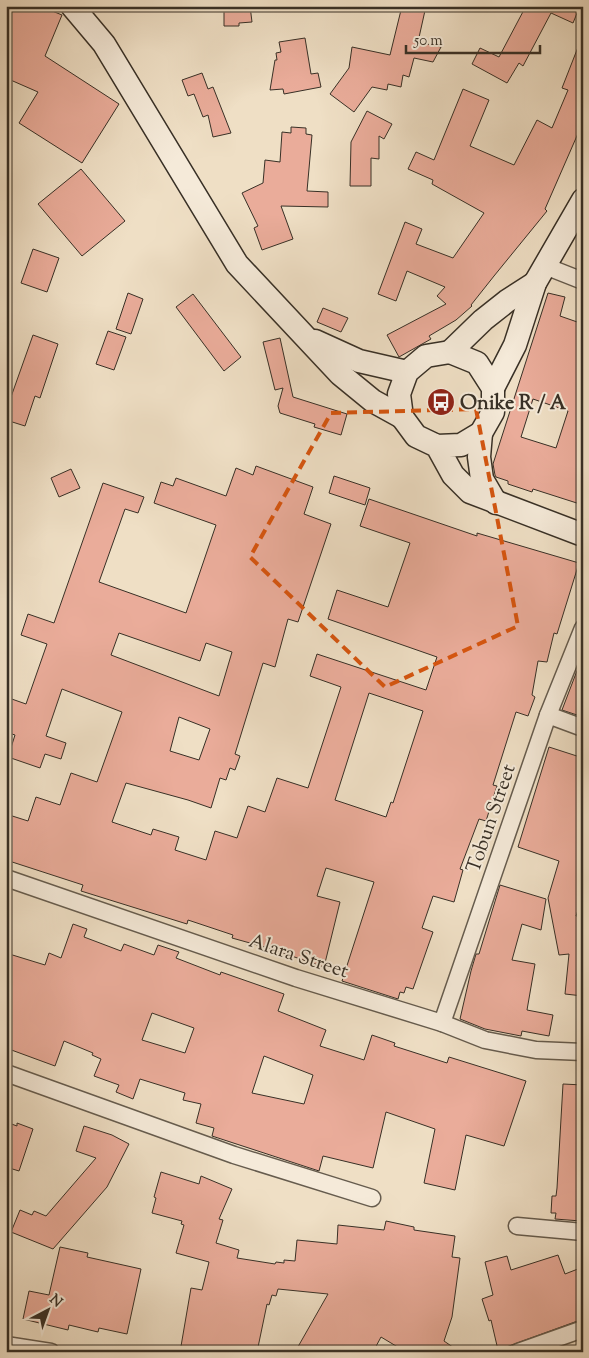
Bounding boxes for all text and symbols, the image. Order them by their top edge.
scale bar [406,22,540,54]
text: 50 m [413,31,443,52]
bus stop icon: Onike R / A [426,387,456,417]
place label: Onike R / A [460,390,567,419]
street label: Tobun Street [460,760,525,877]
street label: Alara Street [245,928,352,987]
north arrow [22,1286,72,1336]
text: N [44,1290,66,1313]

